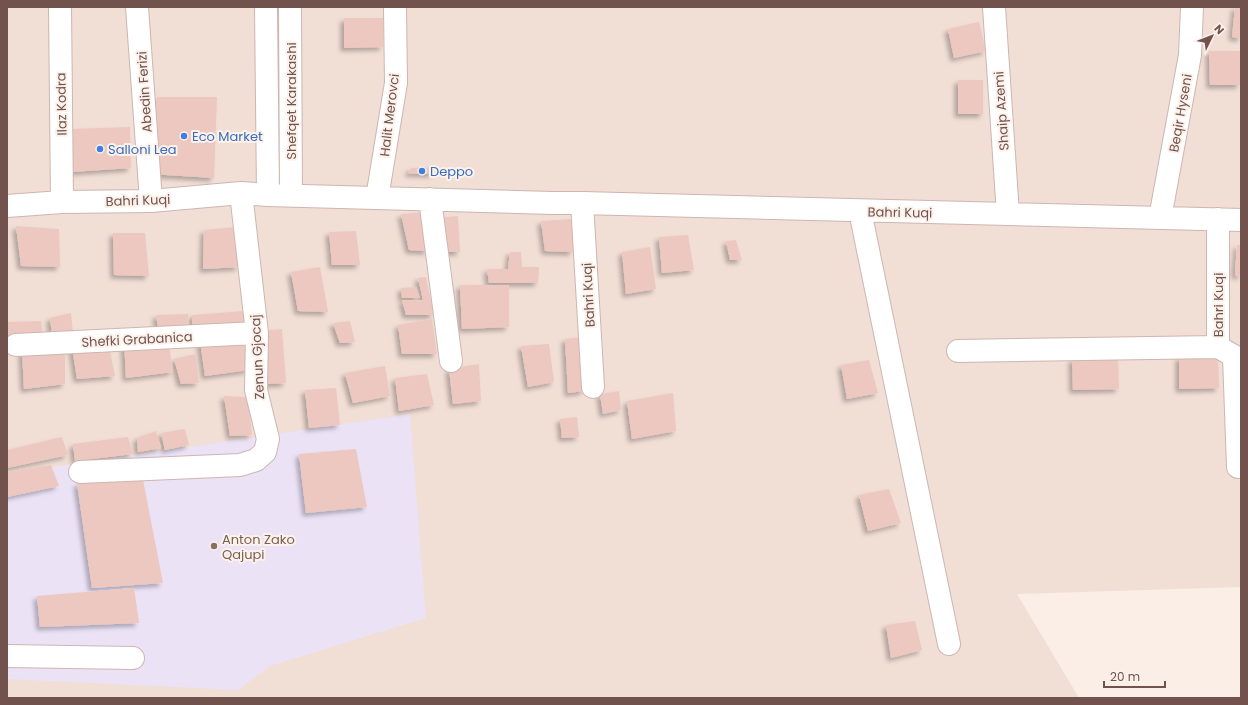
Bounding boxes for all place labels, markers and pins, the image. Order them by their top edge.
place label: Eco Market [192,127,263,146]
marker: Eco Market [179,131,189,141]
place label: Salloni Lea [108,140,177,159]
marker: Salloni Lea [95,144,105,154]
place label: Deppo [430,162,473,181]
marker: Deppo [417,166,427,176]
place label: Anton Zako Qajupi [222,530,295,564]
marker: Anton Zako Qajupi [209,541,219,551]

